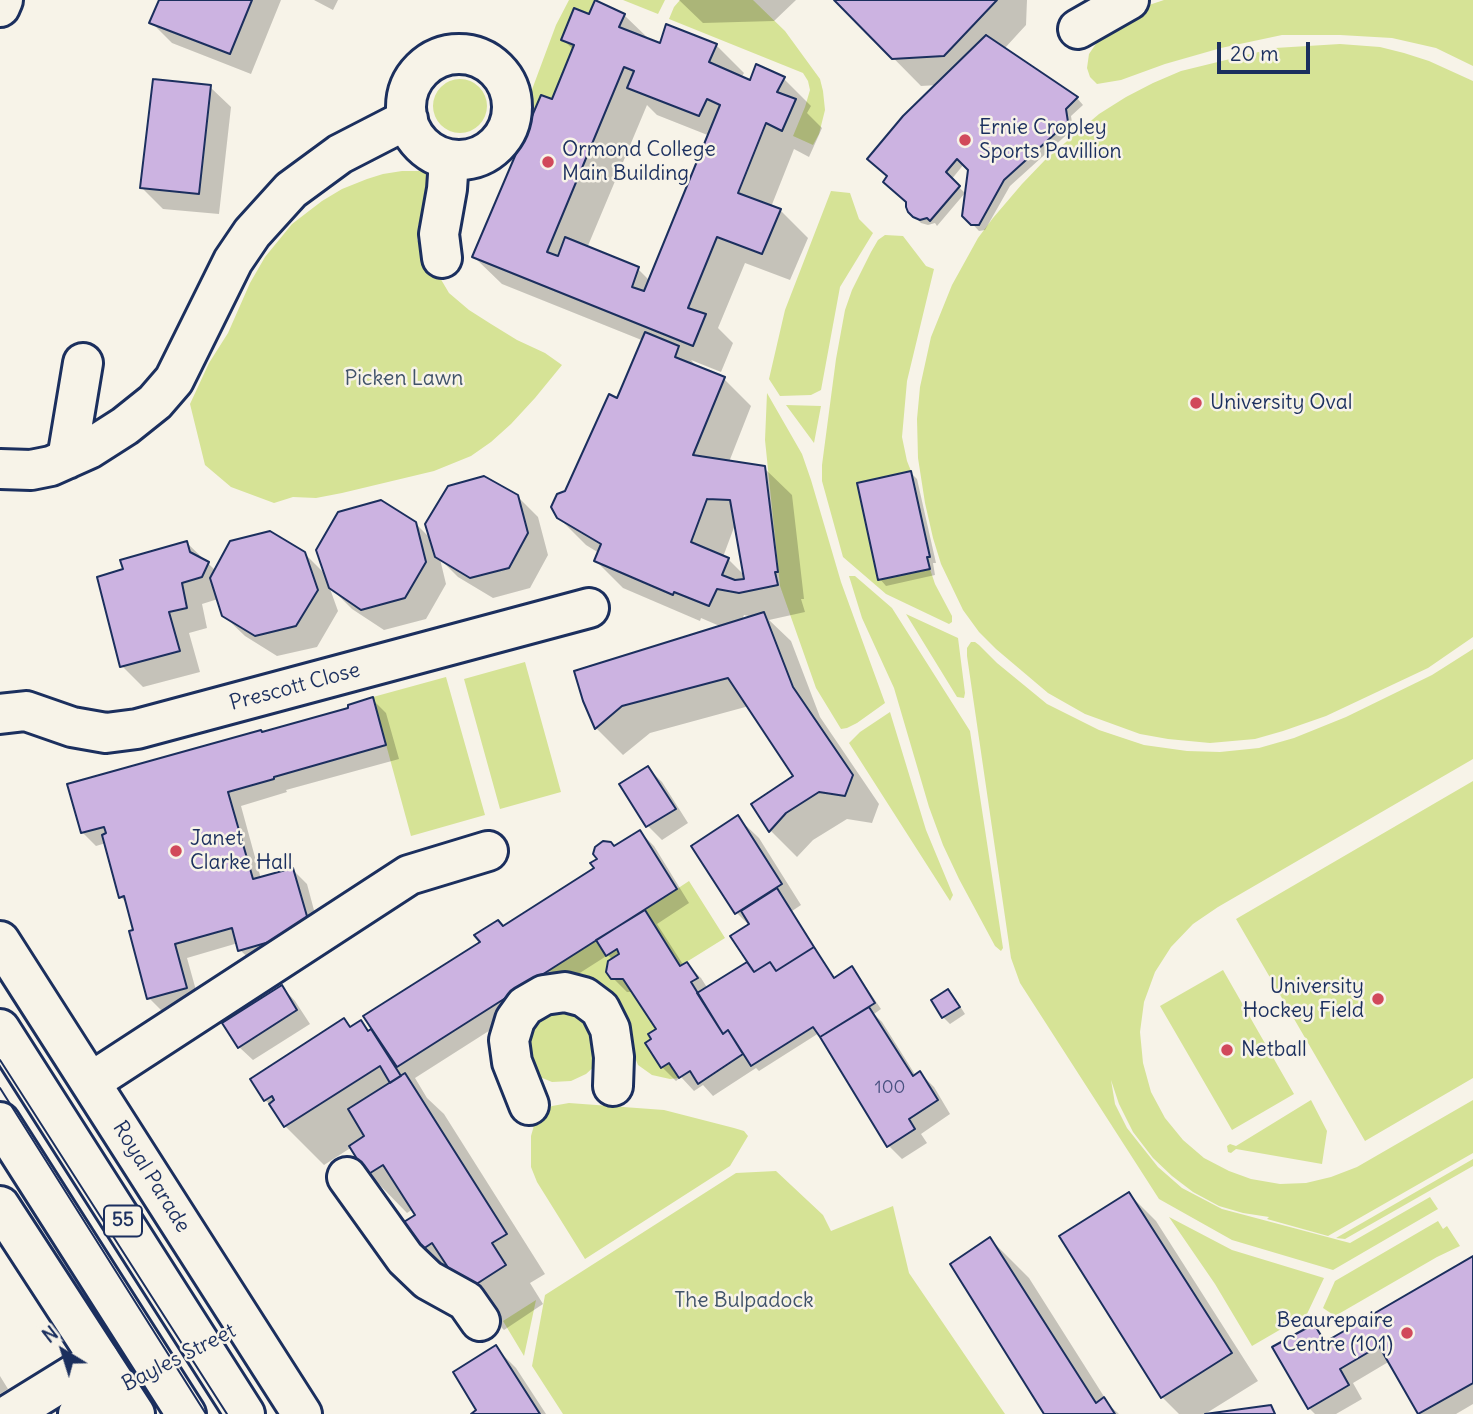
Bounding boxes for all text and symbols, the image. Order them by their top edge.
scale bar [1221,28,1314,72]
text: 20 m [1230,40,1279,67]
place label: Ernie Cropley Sports Pavillion [979,115,1122,165]
marker: Ernie Cropley Sports Pavillion [957,132,973,148]
place label: Ormond College Main Building [562,137,716,187]
marker: Ormond College Main Building [540,154,556,170]
park label: Picken Lawn [345,366,463,392]
place label: University Oval [1210,390,1352,416]
marker: University Oval [1188,395,1204,411]
street label: Prescott Close [227,657,363,717]
place label: Janet Clarke Hall [190,826,292,876]
marker: Janet Clarke Hall [168,843,184,859]
place label: University Hockey Field [1243,974,1364,1024]
marker: University Hockey Field [1370,991,1386,1007]
place label: Netball [1241,1037,1307,1063]
marker: Netball [1219,1042,1235,1058]
house number: 100 [875,1077,905,1099]
street label: Royal Parade [107,1117,195,1237]
road number: 55 [104,1205,142,1236]
park label: The Bulpadock [674,1288,814,1314]
place label: Beaurepaire Centre (101) [1277,1308,1393,1358]
north arrow [28,1316,98,1386]
street label: Bayles Street [118,1319,240,1397]
text: N [37,1321,63,1348]
marker: Beaurepaire Centre (101) [1399,1325,1415,1341]

